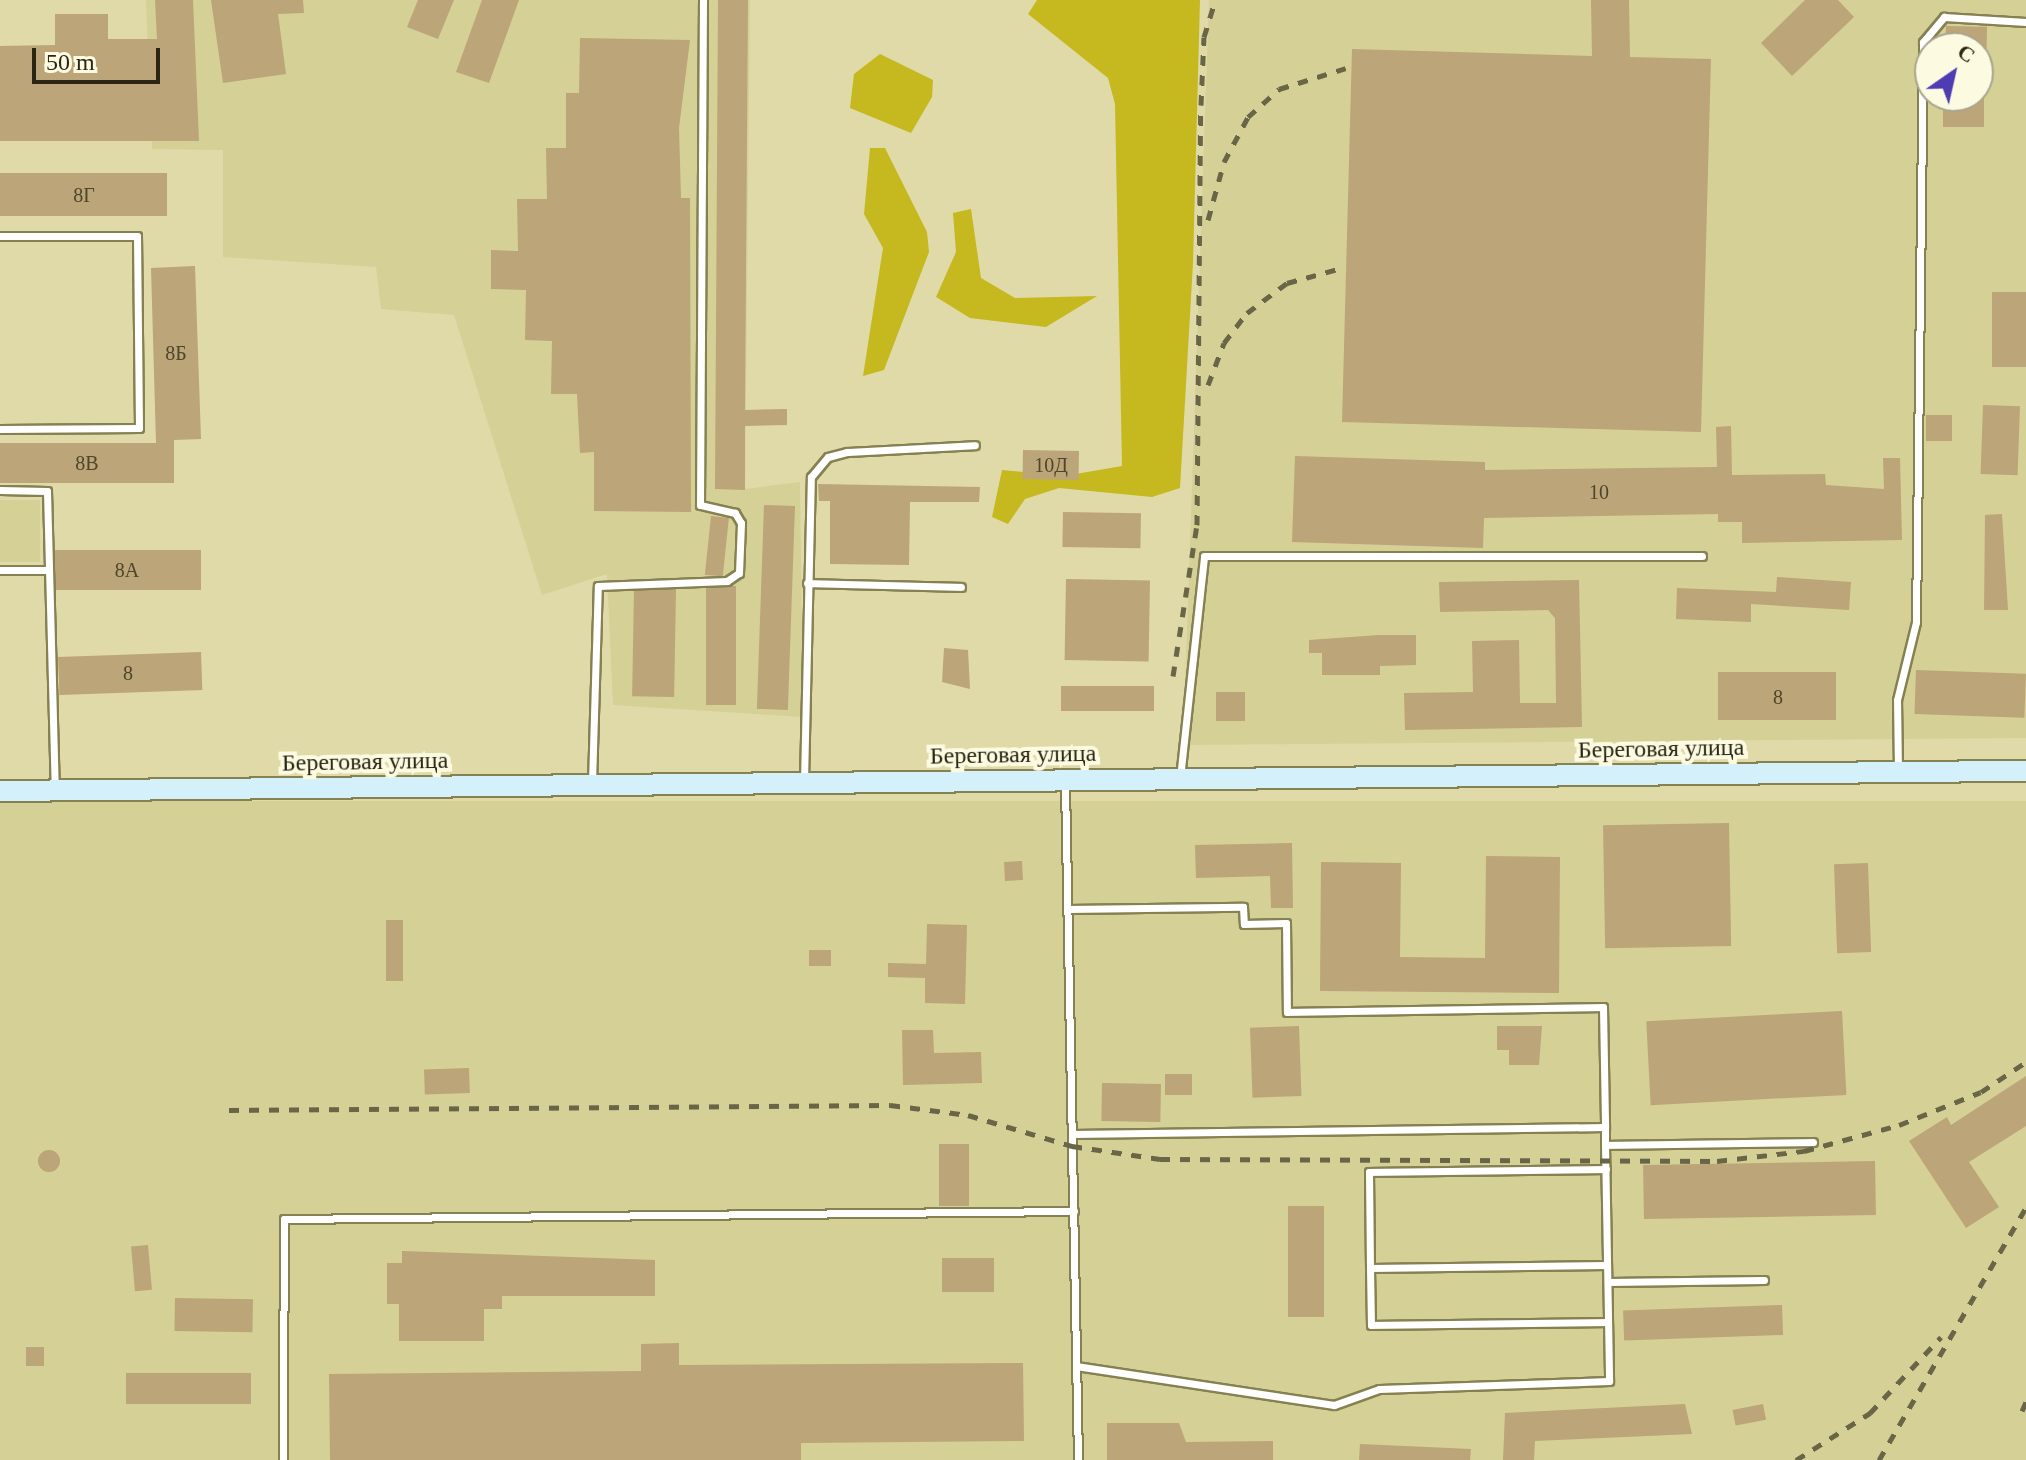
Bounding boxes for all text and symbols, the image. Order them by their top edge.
scale bar [36,32,164,82]
north arrow [1914,32,1994,112]
text: С [1953,39,1980,68]
text: 50 m [46,49,95,75]
house number: 8Г [73,183,95,207]
house number: 8Б [165,341,187,365]
house number: 8В [75,451,99,475]
house number: 10Д [1034,453,1068,477]
house number: 10 [1589,480,1609,504]
house number: 8А [115,558,139,582]
house number: 8 [123,661,133,685]
house number: 8 [1773,685,1783,709]
street label: Береговая улица [1578,733,1744,765]
street label: Береговая улица [930,739,1096,771]
street label: Береговая улица [282,746,448,778]

